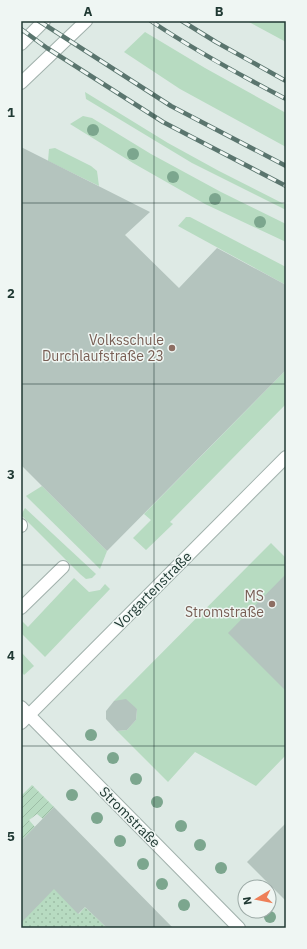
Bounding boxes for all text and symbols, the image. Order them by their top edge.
text: A [84,3,93,20]
text: B [215,3,224,20]
text: 1 [7,104,15,121]
text: 2 [7,285,15,302]
place label: Volksschule Durchlaufstraße 23 [42,331,164,365]
marker: Volksschule Durchlaufstraße 23 [167,343,177,353]
text: 3 [7,466,15,483]
street label: Vorgartenstraße [111,547,196,632]
place label: MS Stromstraße [185,587,264,621]
marker: MS Stromstraße [267,599,277,609]
text: 4 [7,647,15,664]
street label: Stromstraße [96,783,165,852]
text: 5 [7,828,15,845]
north arrow [237,879,277,919]
text: N [240,896,255,906]

